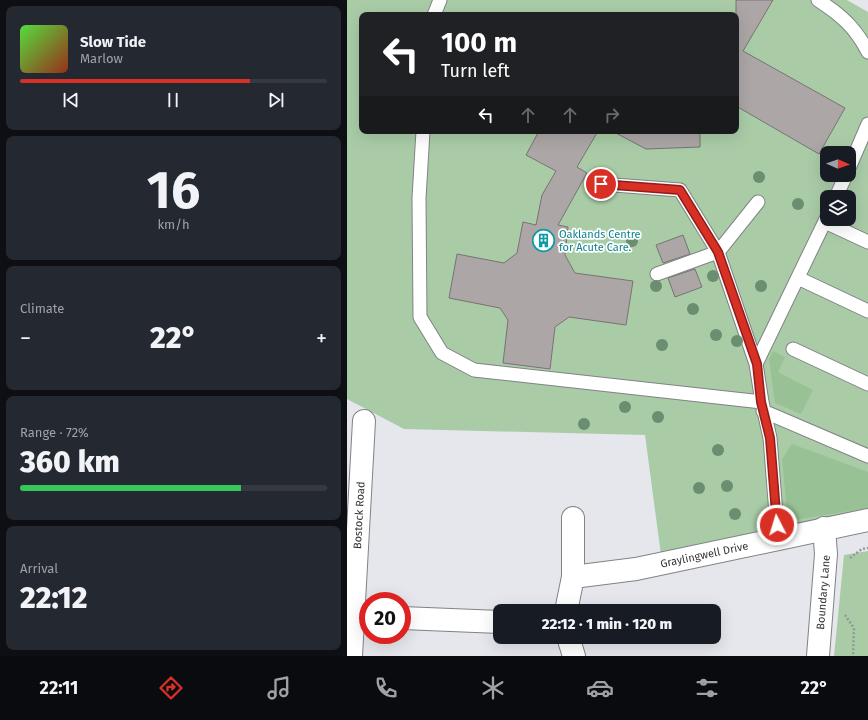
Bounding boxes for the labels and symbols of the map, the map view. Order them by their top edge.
north arrow [820,146,856,182]
pin [584,167,618,201]
building icon: Oaklands Centre for Acute Care. [530,227,556,253]
place label: Oaklands Centre for Acute Care. [559,228,641,254]
street label: Bostock Road [350,481,367,549]
position arrow [756,504,798,546]
street label: Graylingwell Drive [659,539,750,570]
street label: Boundary Lane [814,554,832,630]
speed limit sign: 20 [359,592,411,644]

